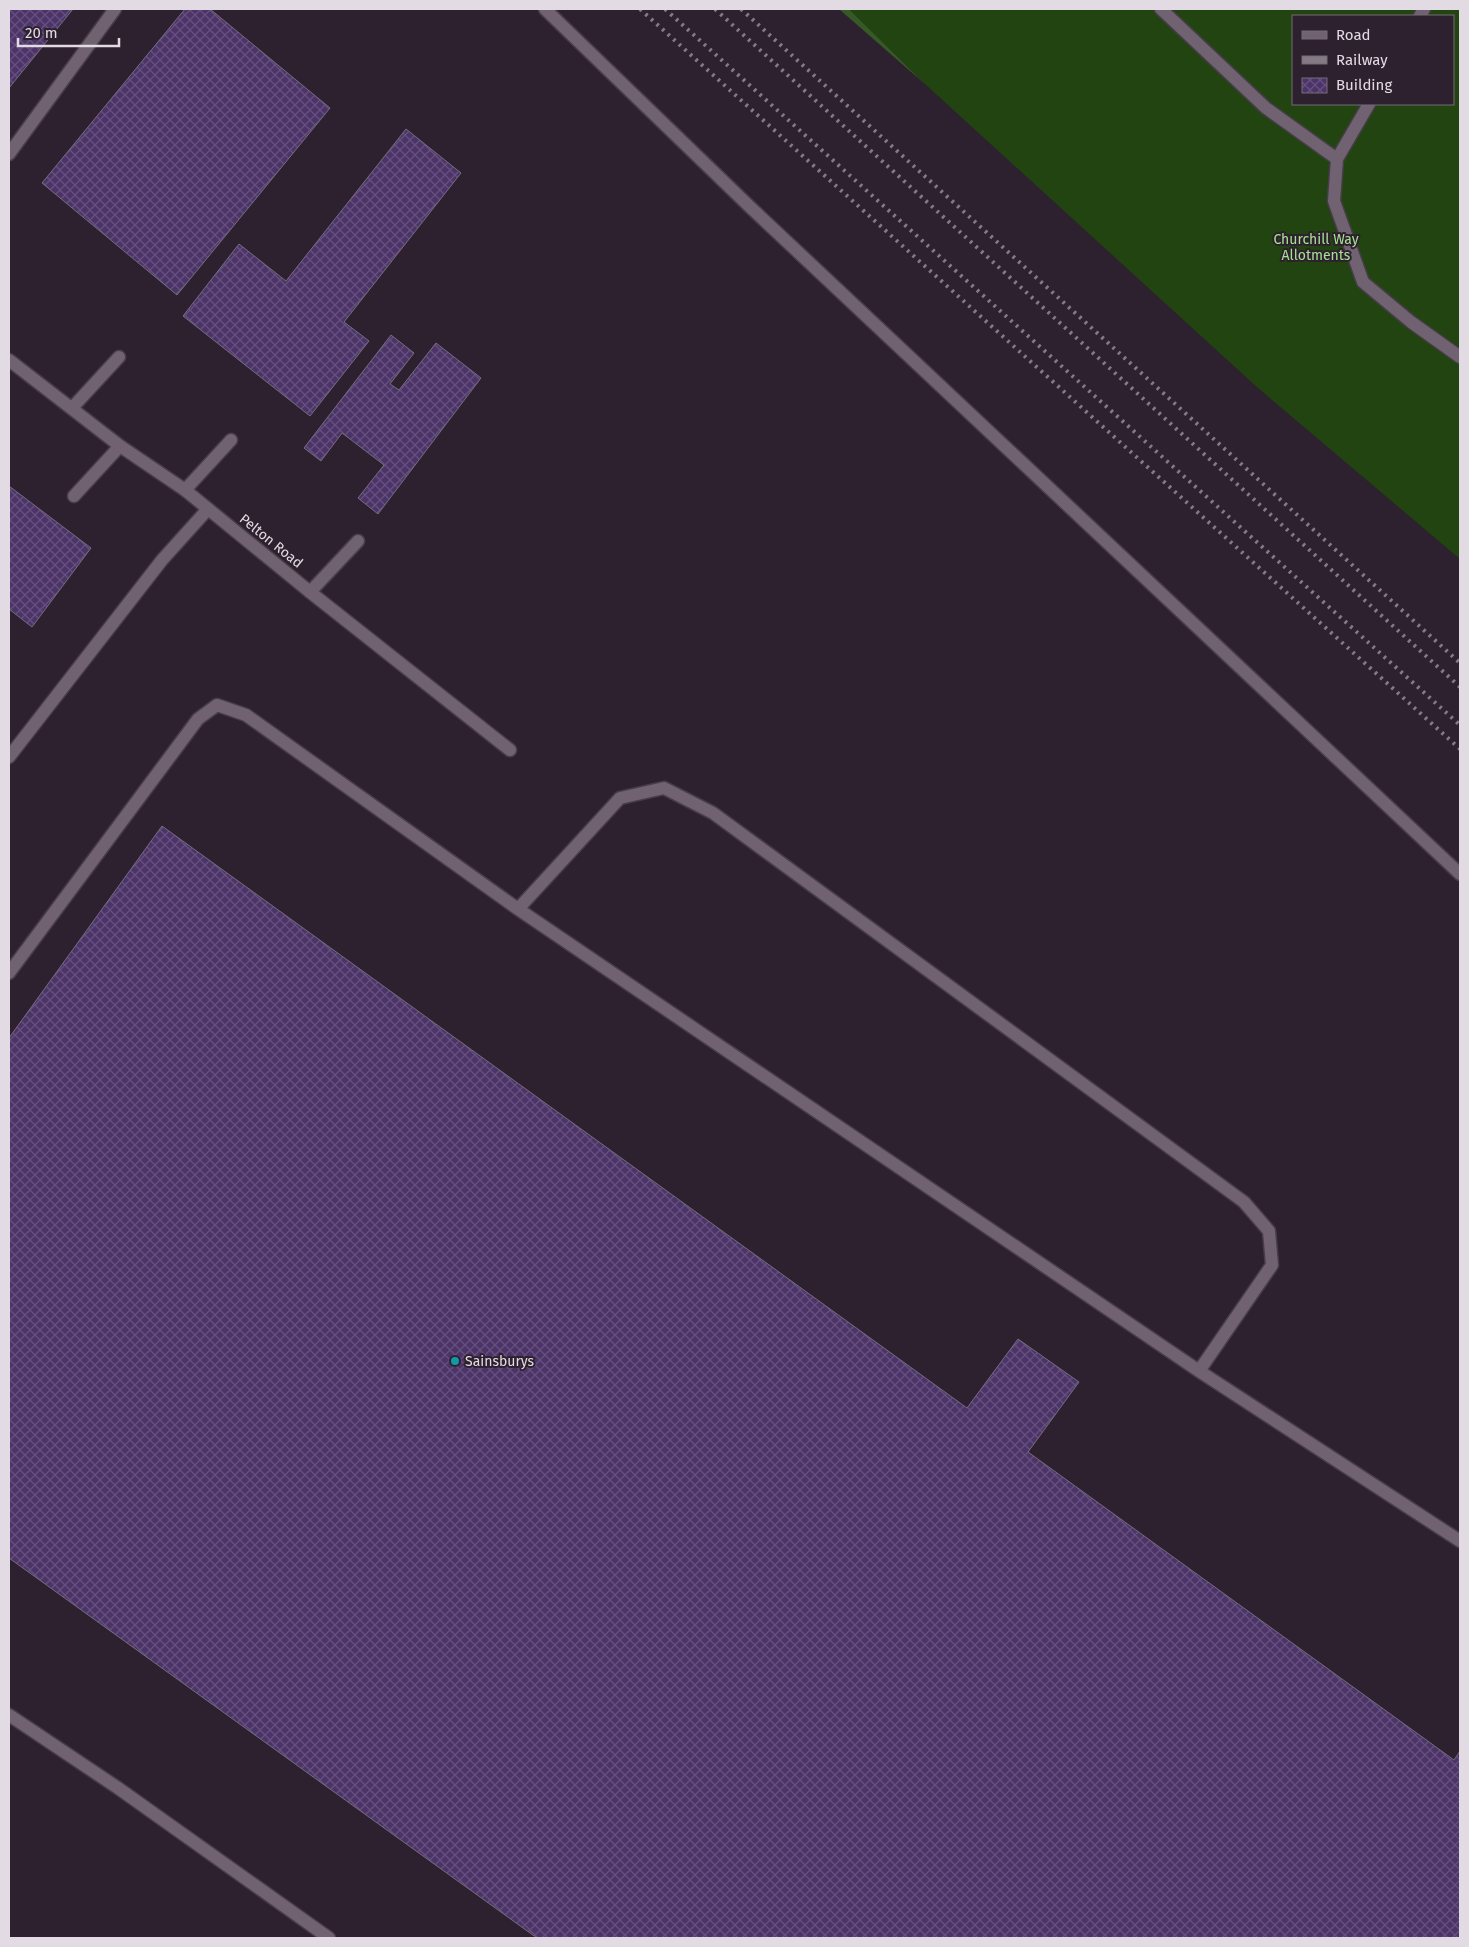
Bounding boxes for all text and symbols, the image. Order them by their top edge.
scale bar [18,15,119,47]
legend [1292,15,1454,105]
text: 20 m [25,24,58,42]
text: Road [1336,26,1371,44]
text: Railway [1336,51,1388,69]
text: Building [1336,76,1392,94]
park label: Churchill Way Allotments [1273,231,1359,264]
street label: Pelton Road [236,510,306,572]
place label: Sainsburys [465,1353,535,1370]
marker: Sainsburys [449,1355,461,1367]

